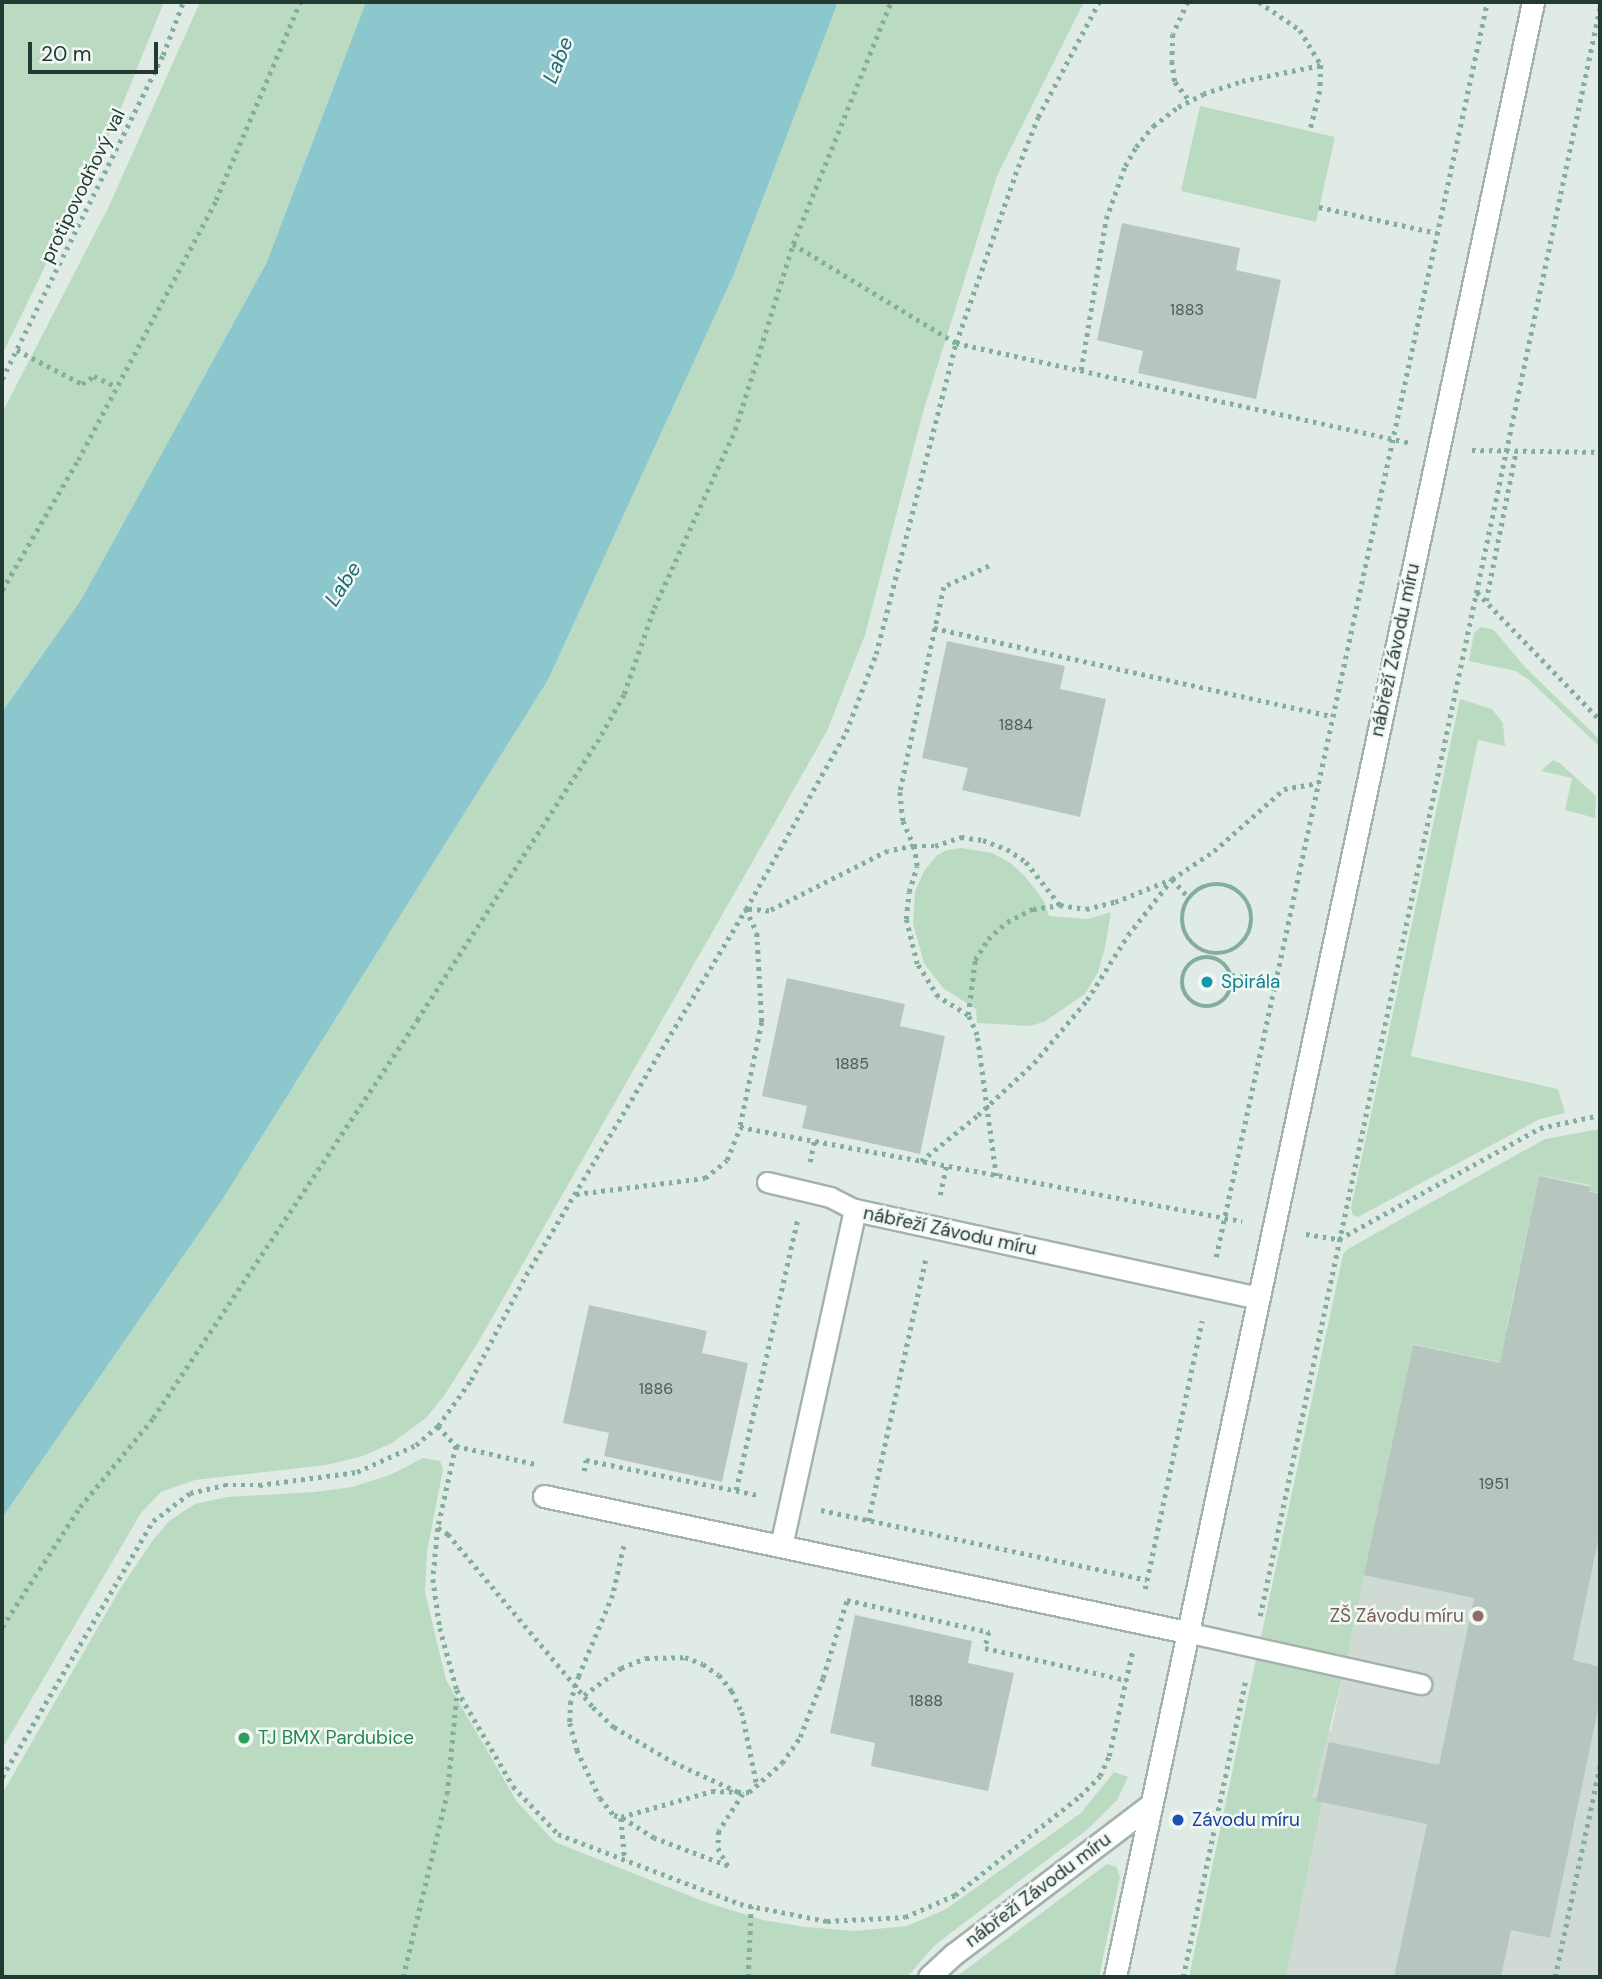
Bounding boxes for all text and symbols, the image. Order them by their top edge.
scale bar [32,28,161,72]
water label: Labe [537,33,579,87]
text: 20 m [41,40,92,68]
street label: protipovodňový val [36,105,130,267]
house number: 1883 [1170,300,1204,320]
water label: Labe [319,557,367,611]
street label: nábřeží Závodu míru [1365,561,1425,739]
house number: 1884 [999,715,1033,735]
place label: Spirála [1221,971,1280,993]
marker: Spirála [1199,974,1215,990]
house number: 1885 [835,1054,869,1074]
street label: nábřeží Závodu míru [861,1201,1039,1261]
house number: 1886 [639,1379,673,1399]
house number: 1951 [1479,1474,1509,1494]
place label: ZŠ Závodu míru [1330,1605,1464,1627]
marker: ZŠ Závodu míru [1470,1608,1486,1624]
house number: 1888 [909,1691,943,1711]
place label: TJ BMX Pardubice [258,1727,414,1749]
marker: TJ BMX Pardubice [236,1730,252,1746]
place label: Závodu míru [1192,1809,1300,1831]
marker: Závodu míru [1170,1812,1186,1828]
street label: nábřeží Závodu míru [961,1828,1115,1952]

